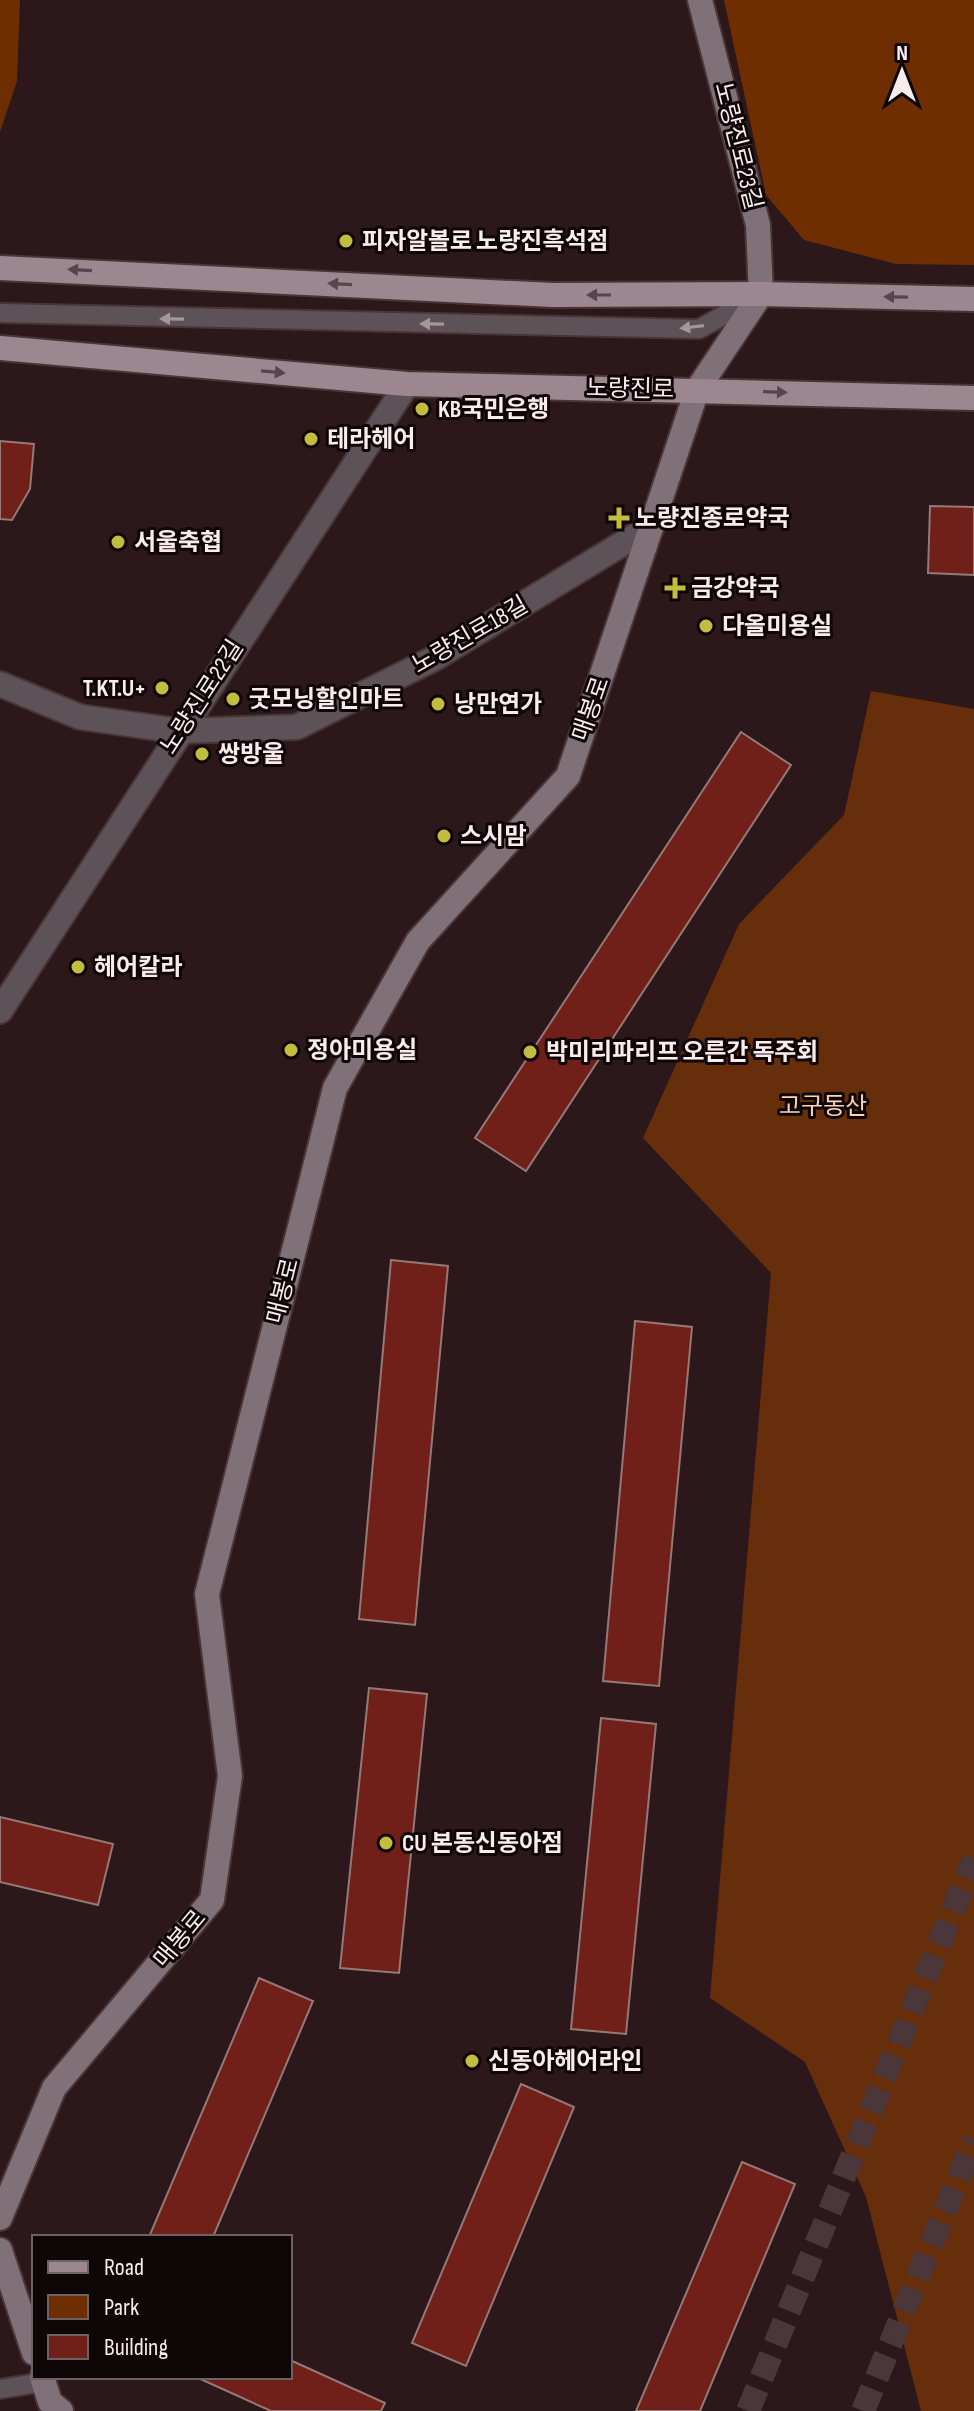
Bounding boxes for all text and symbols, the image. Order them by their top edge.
north arrow [862,32,942,112]
text: N [896,40,908,67]
street label: 노량진로23길 [708,79,768,213]
place label: 피자알볼로 노량진흑석점 [362,227,609,256]
marker: 피자알볼로 노량진흑석점 [337,232,355,250]
one-way arrow [67,264,92,277]
one-way arrow [327,277,352,290]
one-way arrow [586,289,611,301]
one-way arrow [883,291,908,304]
one-way arrow [159,313,184,326]
one-way arrow [419,318,444,330]
one-way arrow [679,321,704,334]
one-way arrow [261,365,286,378]
street label: 노량진로 [586,374,674,404]
one-way arrow [763,386,788,399]
place label: KB국민은행 [438,395,549,424]
marker: KB국민은행 [413,400,431,418]
place label: 테라헤어 [327,425,415,454]
marker: 테라헤어 [302,430,320,448]
place label: 노량진종로약국 [635,504,790,533]
marker: 노량진종로약국 [610,509,628,527]
place label: 서울축협 [134,528,222,557]
marker: 서울축협 [109,533,127,551]
place label: 금강약국 [691,574,779,603]
marker: 금강약국 [666,579,684,597]
street label: 노량진로18길 [407,590,533,680]
place label: 다올미용실 [722,612,832,641]
marker: 다올미용실 [697,617,715,635]
street label: 노량진로22길 [154,635,250,759]
street label: 매봉로 [567,673,615,745]
place label: T.KT.U+ [83,674,146,703]
marker: T.KT.U+ [153,679,171,697]
place label: 굿모닝할인마트 [249,685,404,714]
marker: 굿모닝할인마트 [224,690,242,708]
place label: 낭만연가 [454,690,542,719]
marker: 낭만연가 [429,695,447,713]
place label: 쌍방울 [218,740,284,769]
marker: 쌍방울 [193,745,211,763]
place label: 스시맘 [460,822,526,851]
marker: 스시맘 [435,827,453,845]
place label: 헤어칼라 [94,953,182,982]
marker: 헤어칼라 [69,958,87,976]
place label: 정아미용실 [307,1036,417,1065]
place label: 박미리파리프 오른간 독주회 [546,1038,818,1067]
marker: 정아미용실 [282,1041,300,1059]
marker: 박미리파리프 오른간 독주회 [521,1043,539,1061]
park label: 고구동산 [779,1092,867,1121]
street label: 매봉로 [261,1255,305,1327]
place label: CU 본동신동아점 [402,1829,563,1858]
marker: CU 본동신동아점 [377,1834,395,1852]
street label: 매봉로 [148,1904,212,1974]
place label: 신동아헤어라인 [488,2047,643,2076]
marker: 신동아헤어라인 [463,2052,481,2070]
legend [32,2235,292,2379]
text: Road [104,2253,144,2282]
text: Park [104,2293,139,2322]
text: Building [104,2333,168,2362]

